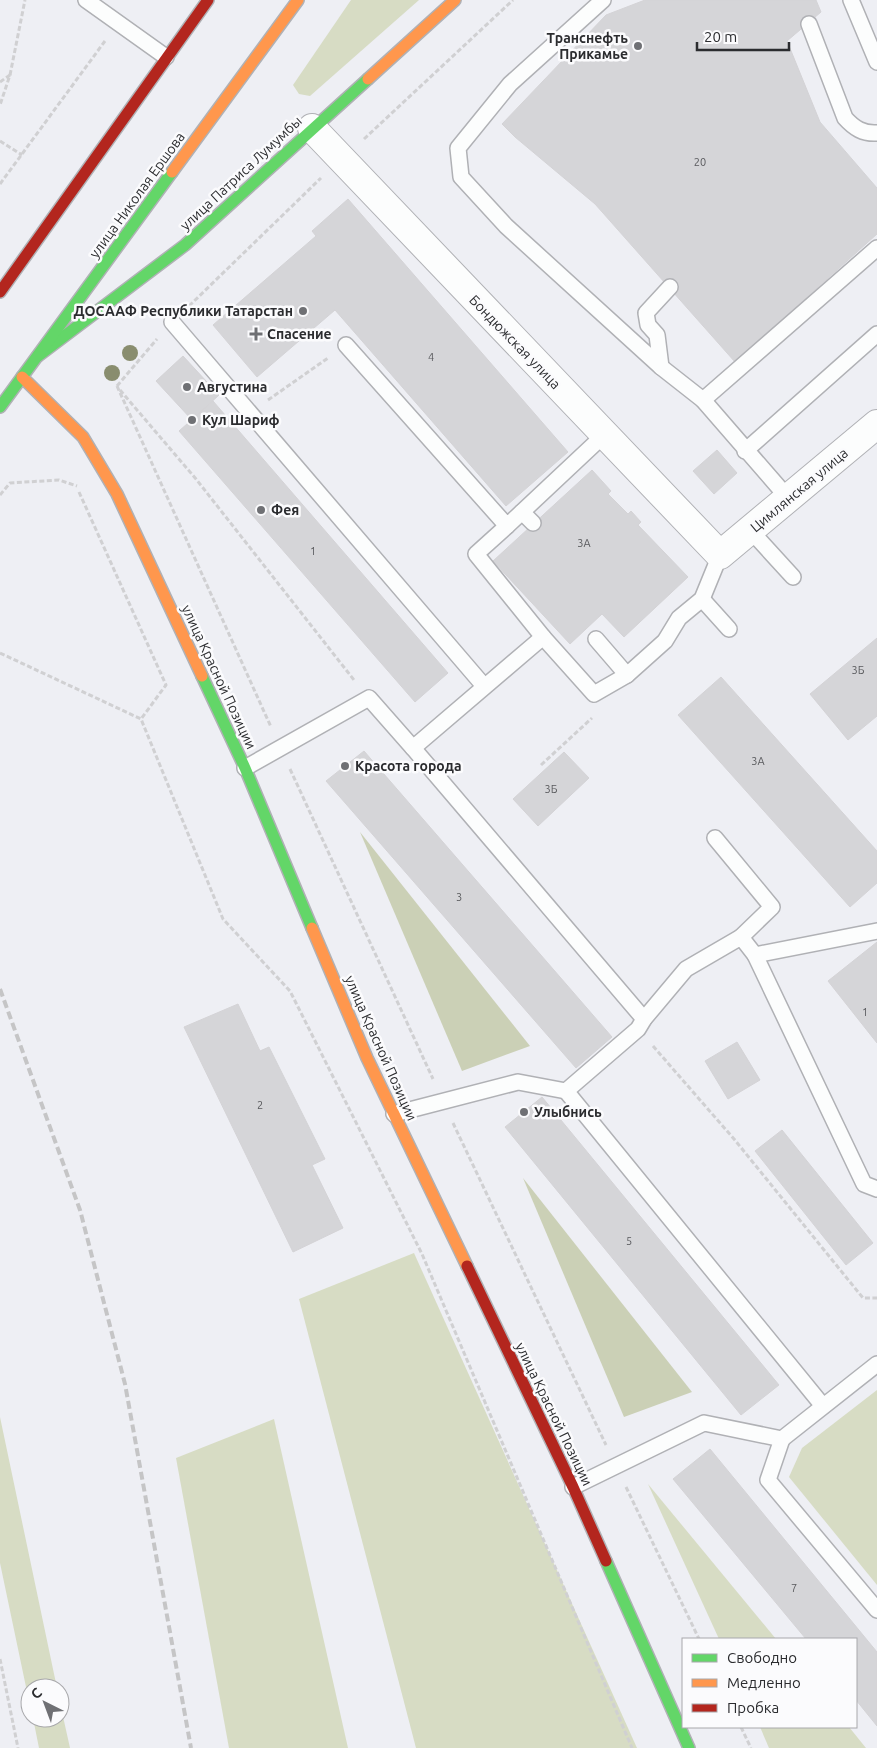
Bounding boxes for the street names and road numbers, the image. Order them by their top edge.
street label: улица Патриса Лумумбы [177,113,305,233]
street label: улица Николая Ершова [86,129,188,261]
street label: Бондюжская улица [466,292,564,392]
street label: Цимлянская улица [747,445,851,535]
street label: улица Красной Позиции [179,602,259,752]
street label: улица Красной Позиции [342,973,420,1123]
street label: улица Красной Позиции [512,1340,596,1488]

